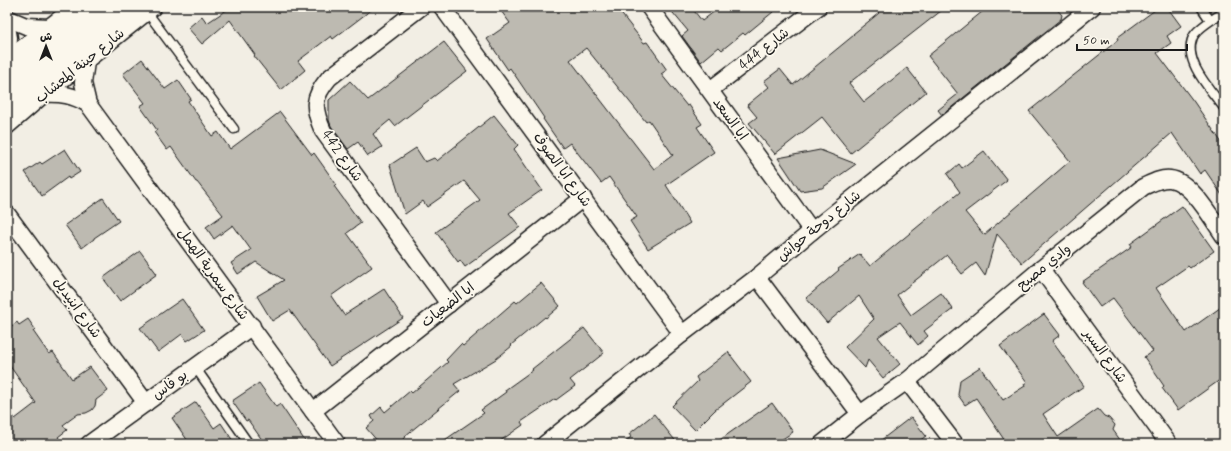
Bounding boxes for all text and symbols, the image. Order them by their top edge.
street label: شارع 444 [735,24,793,74]
street label: شارع حينة المعشاب [32,25,128,107]
north arrow [26,26,66,66]
scale bar [1077,26,1187,52]
text: 50 m [1083,33,1110,49]
street label: ابا السعد [708,94,752,144]
street label: شارع 442 [318,127,366,185]
street label: شارع ابا الصوف [529,129,595,211]
street label: شارع دوحة حواش [773,187,865,265]
street label: شارع سمرية الهمل [173,224,253,324]
street label: وادي مصبح [1013,240,1075,295]
street label: شارع ابنيديل [49,274,105,342]
street label: ابا الضعيات [418,279,478,331]
street label: شارع السبر [1079,325,1131,387]
street label: بو فاس [149,366,191,404]

